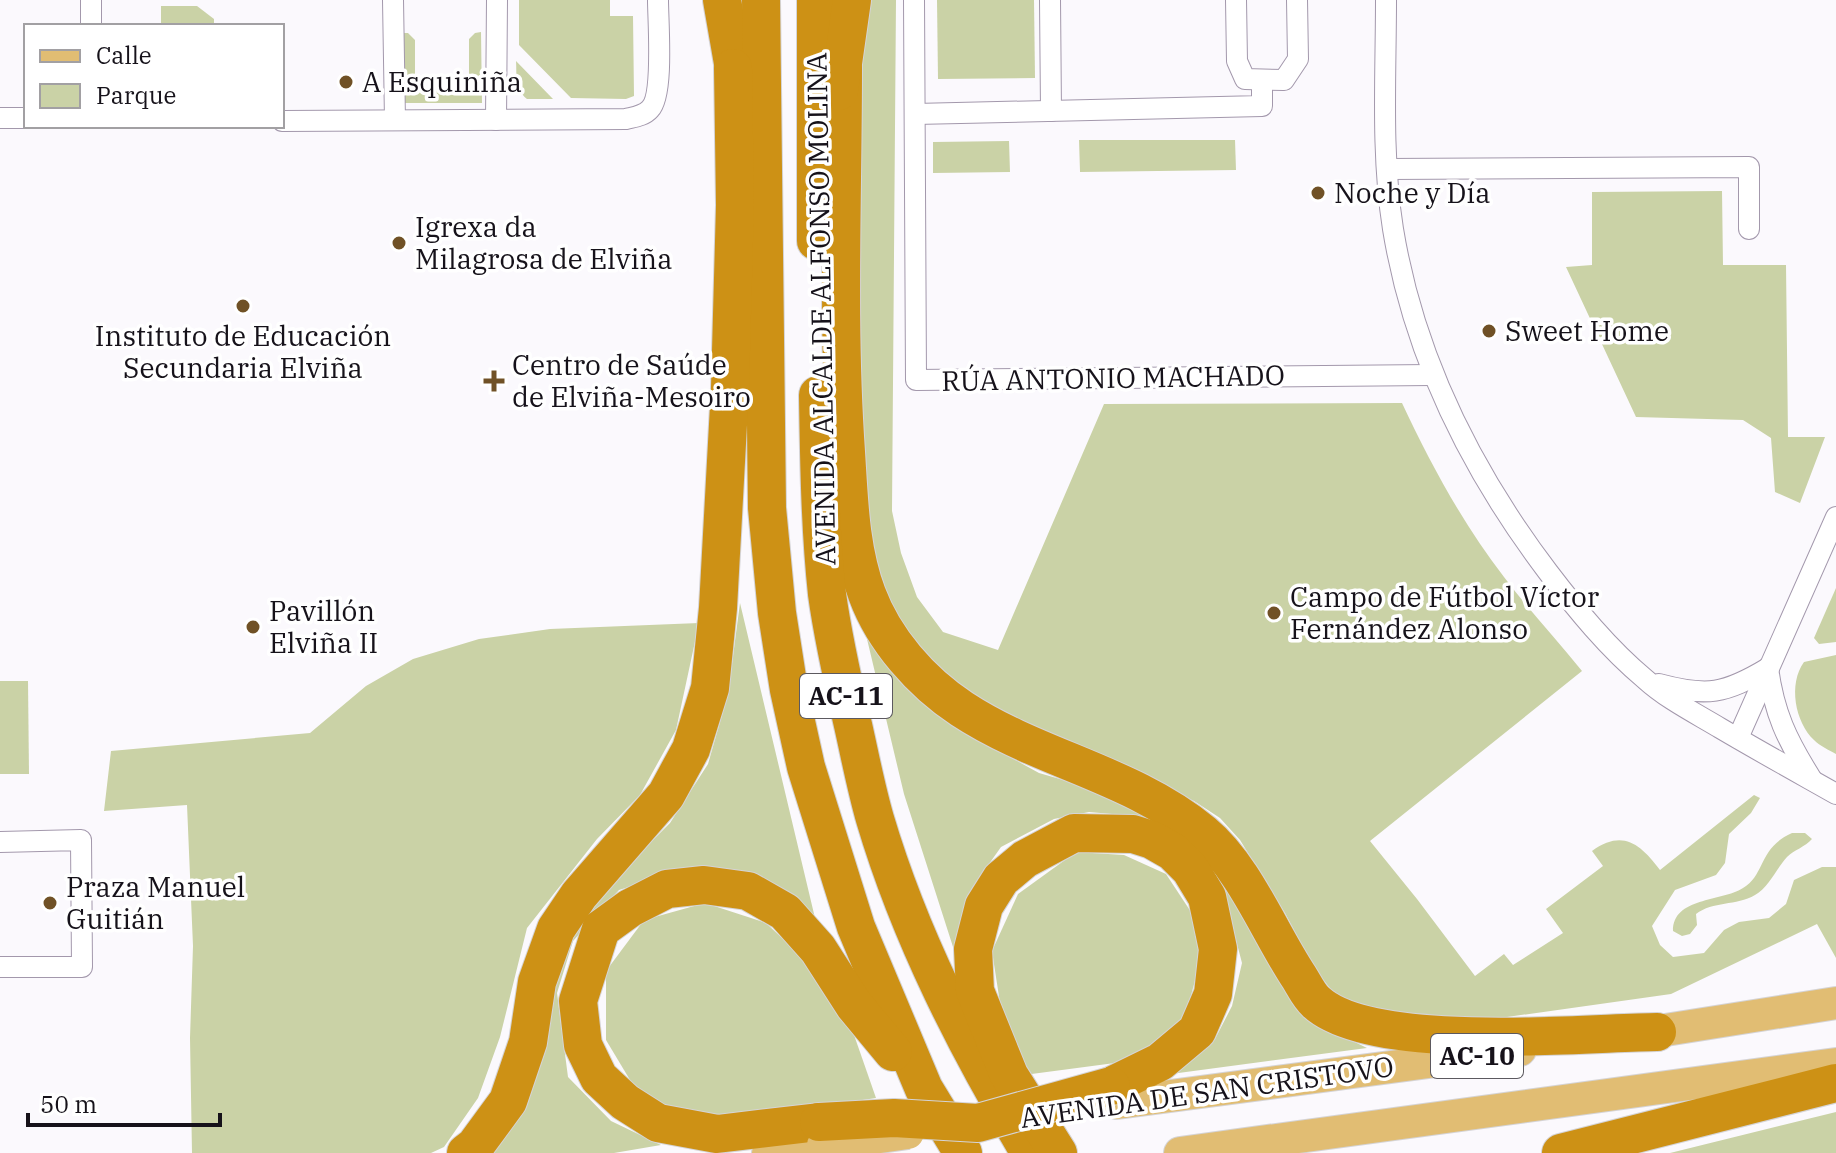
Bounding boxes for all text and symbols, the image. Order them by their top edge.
legend [24,24,284,128]
text: Calle [96,39,152,71]
street label: AVENIDA ALCALDE ALFONSO MOLINA [798,52,843,566]
place label: A Esquiniña [362,63,522,100]
marker: A Esquiniña [337,73,355,91]
text: Parque [96,79,176,111]
place label: Noche y Día [1334,174,1490,211]
marker: Noche y Día [1309,184,1327,202]
place label: Igrexa da Milagrosa de Elviña [415,208,673,277]
marker: Igrexa da Milagrosa de Elviña [390,234,408,252]
marker: Instituto de Educación Secundaria Elviña [234,297,252,315]
place label: Sweet Home [1505,312,1669,349]
place label: Instituto de Educación Secundaria Elviña [95,317,391,386]
marker: Sweet Home [1480,322,1498,340]
place label: Centro de Saúde de Elviña-Mesoiro [512,346,751,415]
street label: RÚA ANTONIO MACHADO [941,356,1285,399]
marker: Centro de Saúde de Elviña-Mesoiro [483,370,505,392]
place label: Campo de Fútbol Víctor Fernández Alonso [1290,578,1600,647]
place label: Pavillón Elviña II [269,592,378,661]
marker: Campo de Fútbol Víctor Fernández Alonso [1265,604,1283,622]
marker: Pavillón Elviña II [244,618,262,636]
road number: AC-11 [800,674,892,718]
place label: Praza Manuel Guitián [66,868,245,937]
marker: Praza Manuel Guitián [41,894,59,912]
road number: AC-10 [1431,1034,1523,1078]
street label: AVENIDA DE SAN CRISTOVO [1018,1047,1396,1136]
scale bar [28,1077,220,1127]
text: 50 m [40,1088,97,1120]

